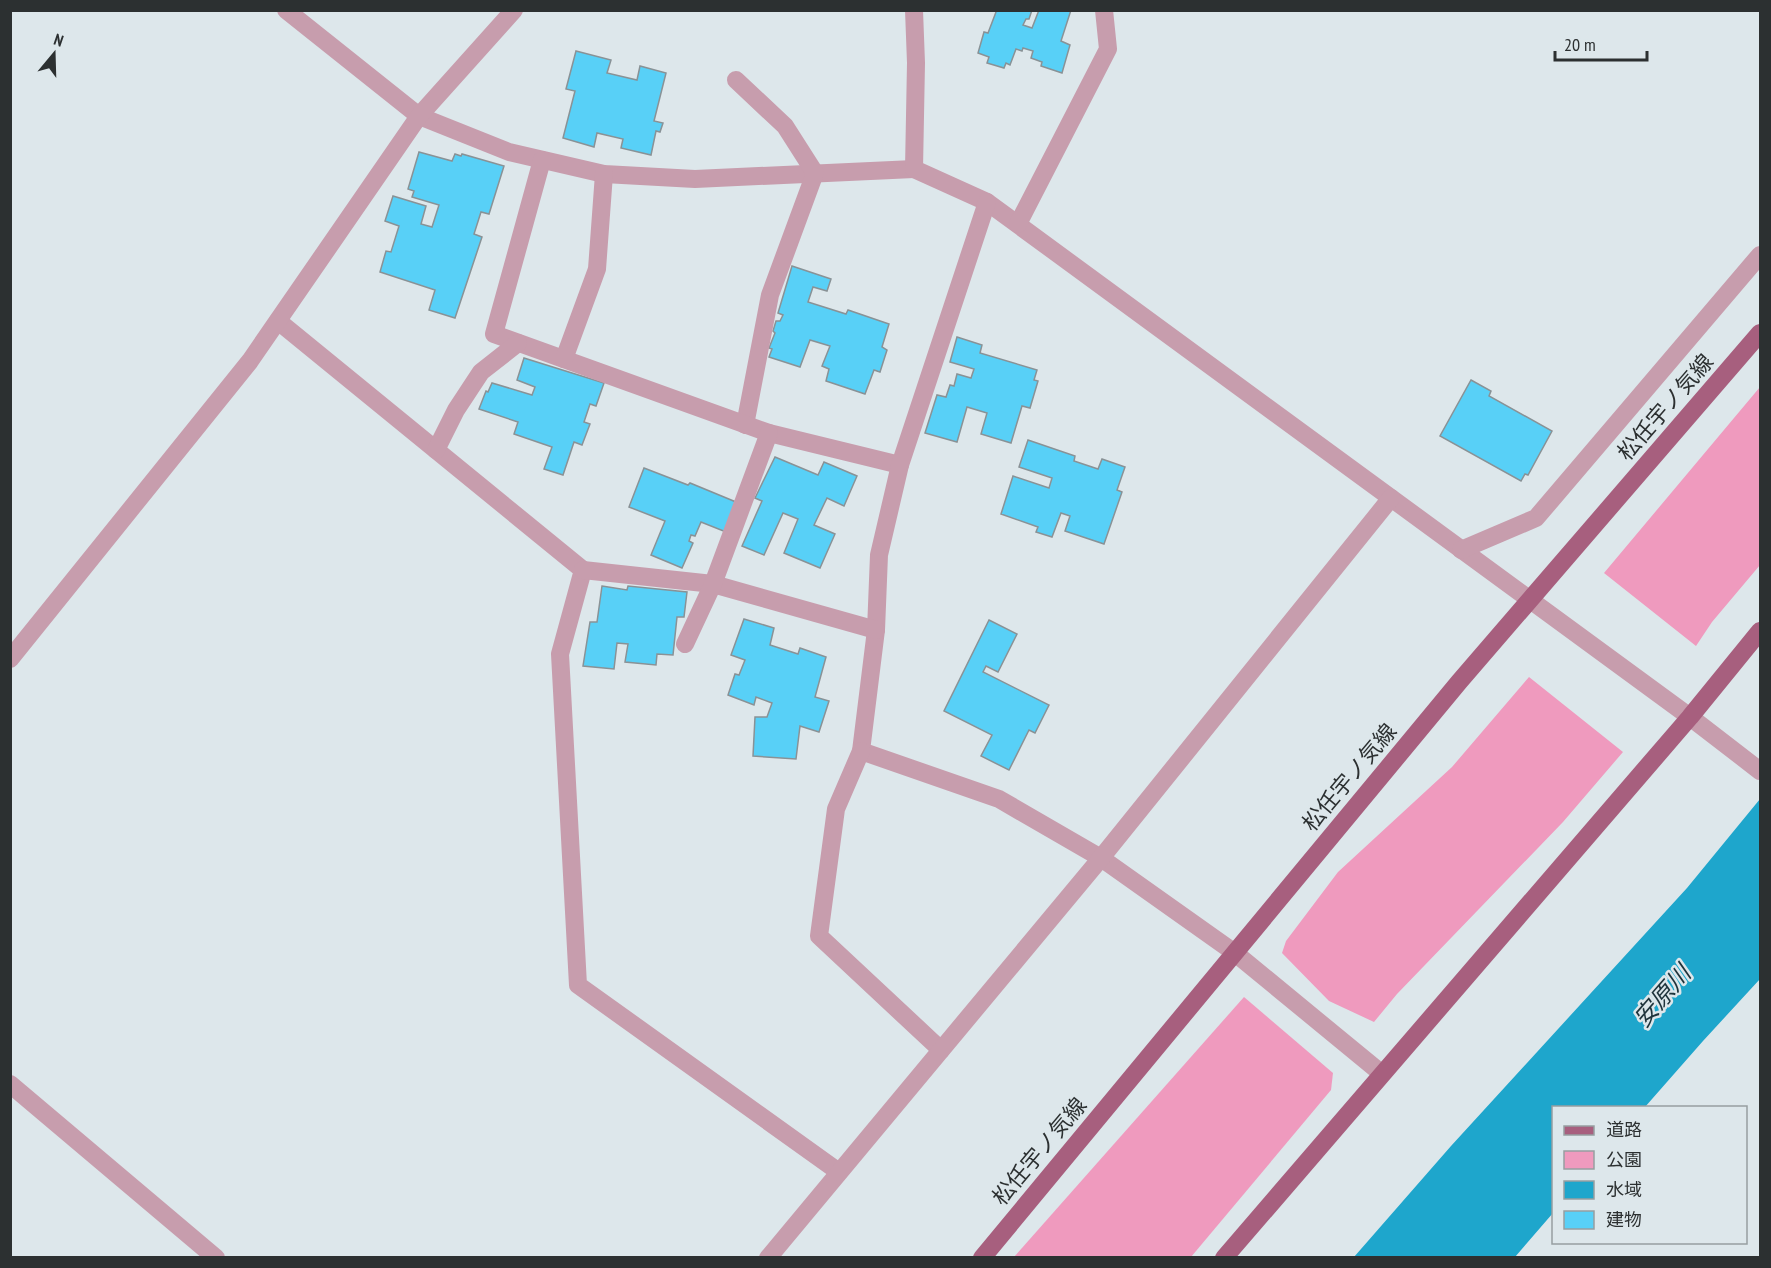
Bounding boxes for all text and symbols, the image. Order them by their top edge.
north arrow [24,24,84,84]
scale bar [1555,24,1646,62]
text: N [52,29,66,51]
text: 20 m [1564,33,1596,56]
street label: 松任宇ノ気線 [1611,348,1719,466]
street label: 松任宇ノ気線 [1296,717,1402,837]
water label: 安原川 [1627,956,1699,1033]
street label: 松任宇ノ気線 [986,1091,1092,1211]
legend [1552,1106,1747,1244]
text: 道路 [1606,1118,1642,1141]
text: 公園 [1606,1148,1642,1171]
text: 水域 [1606,1178,1642,1201]
text: 建物 [1606,1208,1642,1231]

